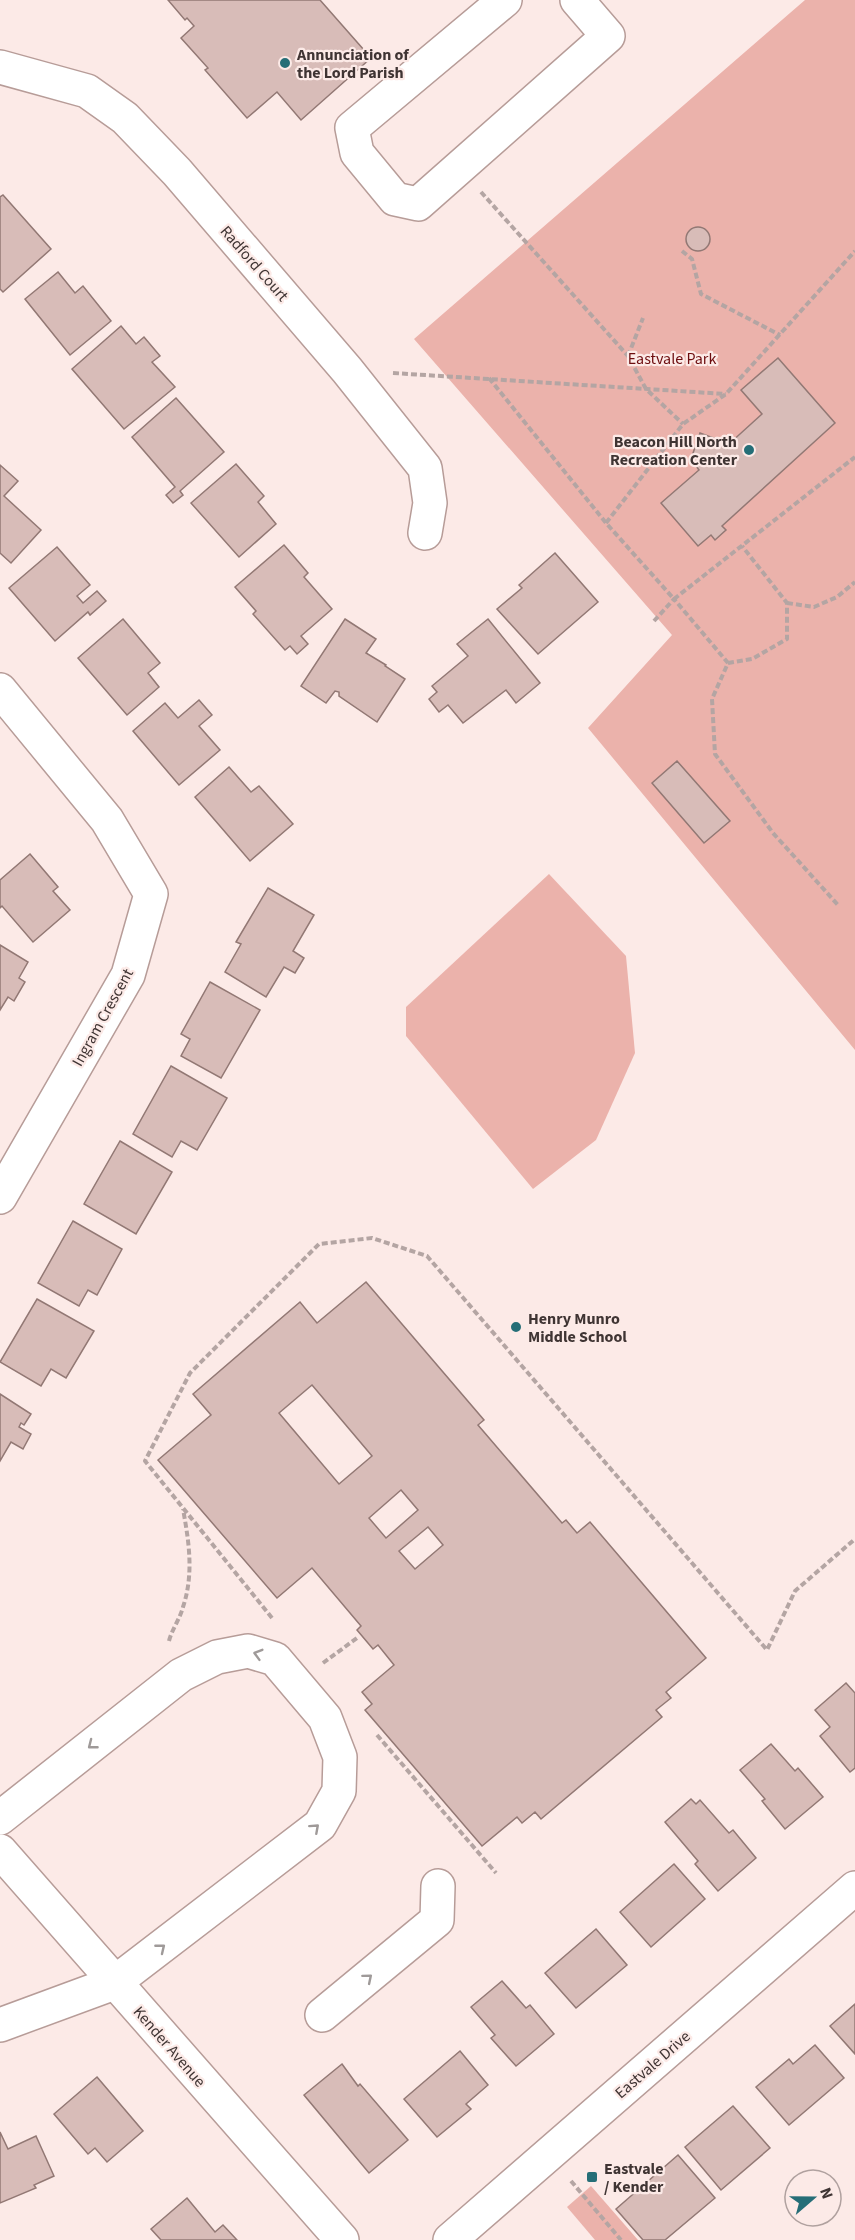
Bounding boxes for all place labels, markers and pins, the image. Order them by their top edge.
place label: Annunciation of the Lord Parish [296,44,409,84]
marker: Annunciation of the Lord Parish [278,56,292,70]
place label: Beacon Hill North Recreation Center [610,431,738,471]
marker: Beacon Hill North Recreation Center [742,443,756,457]
place label: Henry Munro Middle School [528,1308,627,1348]
marker: Henry Munro Middle School [509,1320,523,1334]
place label: Eastvale / Kender [604,2158,664,2198]
marker: Eastvale / Kender [585,2170,599,2184]

